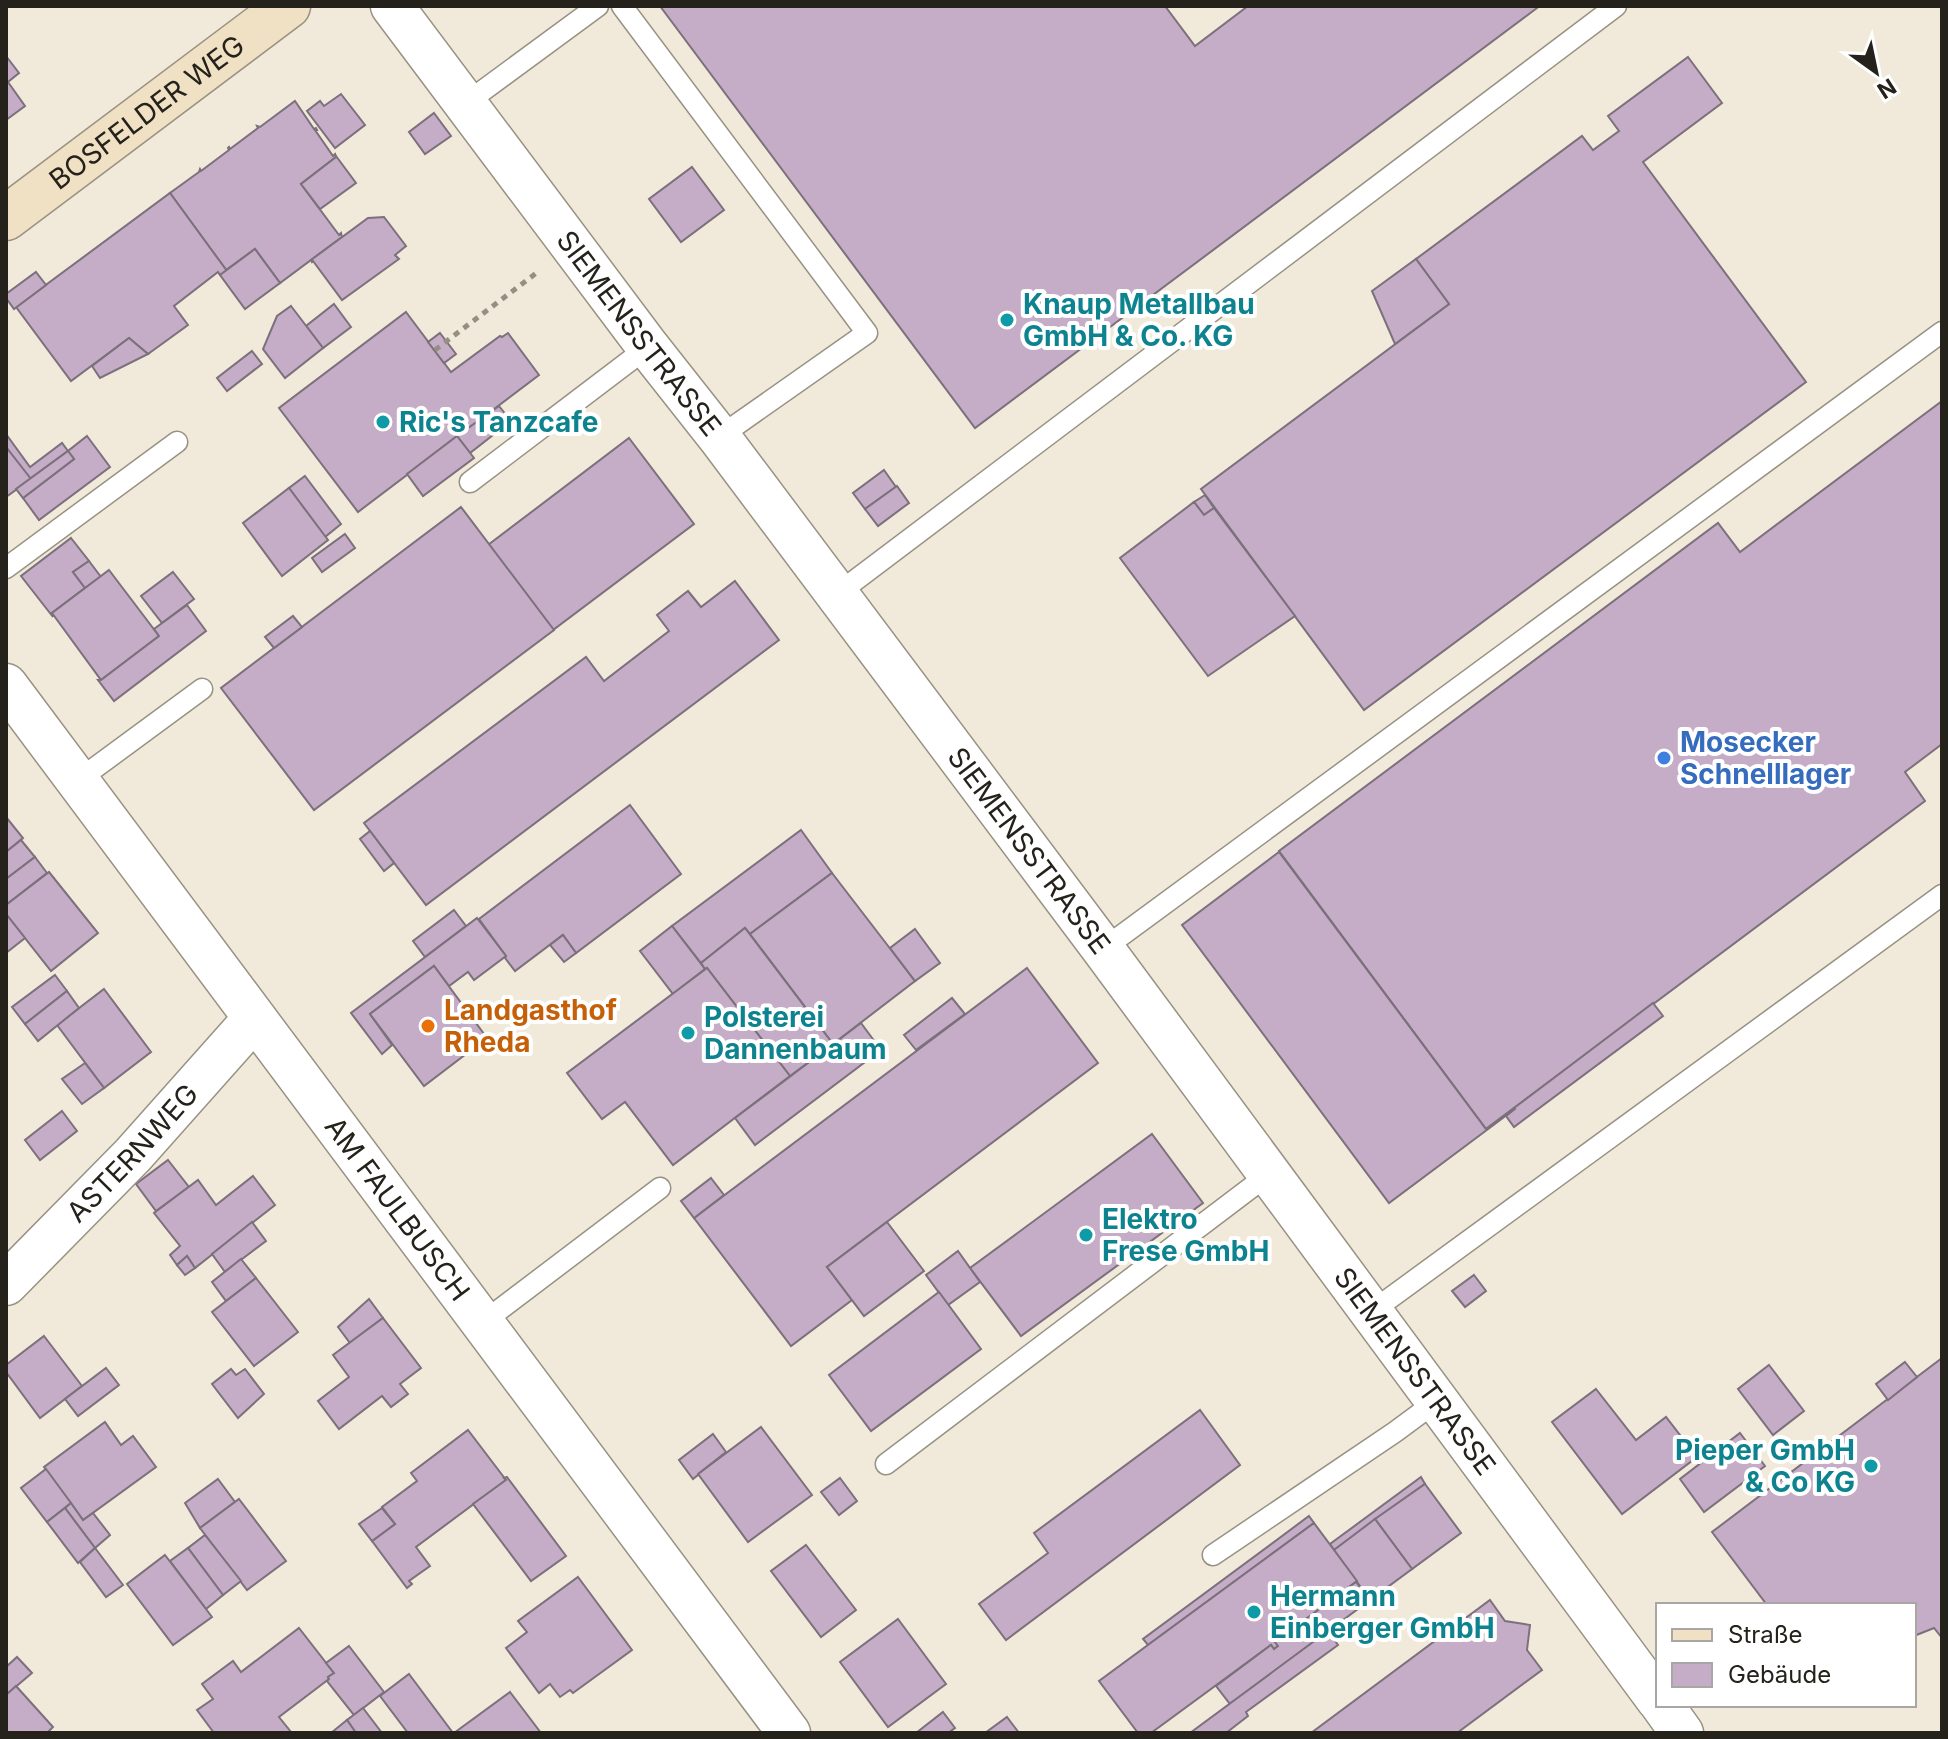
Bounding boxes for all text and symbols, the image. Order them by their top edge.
street label: BOSFELDER WEG [42,28,251,197]
north arrow [1836,32,1916,112]
text: N [1873,73,1901,104]
street label: SIEMENSSTRASSE [550,224,729,443]
place label: Knaup Metallbau GmbH & Co. KG [1023,287,1255,353]
marker: Knaup Metallbau GmbH & Co. KG [998,311,1016,329]
place label: Ric's Tanzcafe [399,405,599,439]
marker: Ric's Tanzcafe [374,413,392,431]
place label: Mosecker Schnelllager [1680,725,1851,791]
street label: SIEMENSSTRASSE [941,740,1118,961]
marker: Mosecker Schnelllager [1655,749,1673,767]
place label: Landgasthof Rheda [444,993,617,1059]
place label: Polsterei Dannenbaum [704,1000,887,1066]
marker: Landgasthof Rheda [419,1017,437,1035]
marker: Polsterei Dannenbaum [679,1024,697,1042]
street label: ASTERNWEG [60,1077,205,1229]
street label: AM FAULBUSCH [318,1110,477,1307]
place label: Elektro Frese GmbH [1102,1202,1269,1268]
marker: Elektro Frese GmbH [1077,1226,1095,1244]
street label: SIEMENSSTRASSE [1327,1261,1503,1482]
place label: Pieper GmbH & Co KG [1675,1433,1855,1499]
marker: Pieper GmbH & Co KG [1862,1457,1880,1475]
place label: Hermann Einberger GmbH [1270,1579,1495,1645]
marker: Hermann Einberger GmbH [1245,1603,1263,1621]
legend [1656,1603,1916,1707]
text: Straße [1728,1620,1803,1649]
text: Gebäude [1728,1660,1831,1689]

